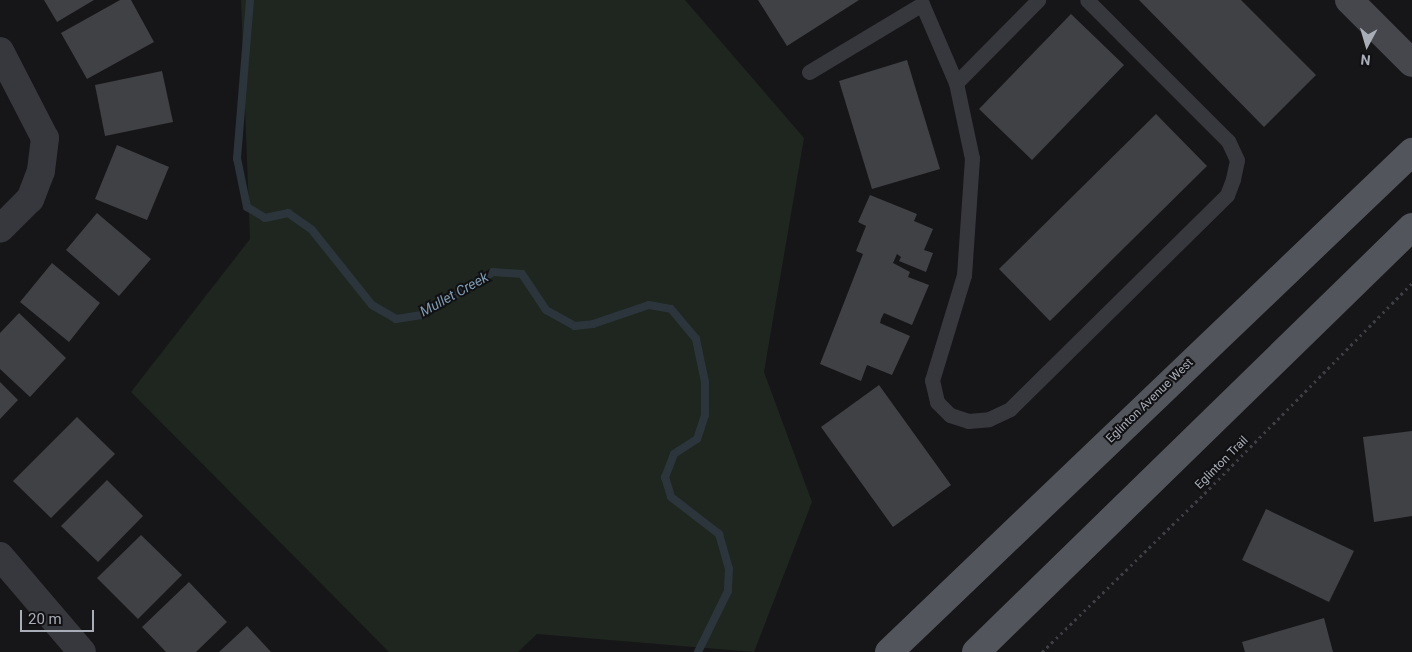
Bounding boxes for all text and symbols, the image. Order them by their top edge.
north arrow [1342,20,1392,70]
text: N [1360,51,1371,68]
water label: Mullet Creek [417,268,491,320]
street label: Eglinton Avenue West [1104,356,1196,446]
street label: Eglinton Trail [1192,433,1252,493]
scale bar [22,600,96,632]
text: 20 m [28,610,62,628]

